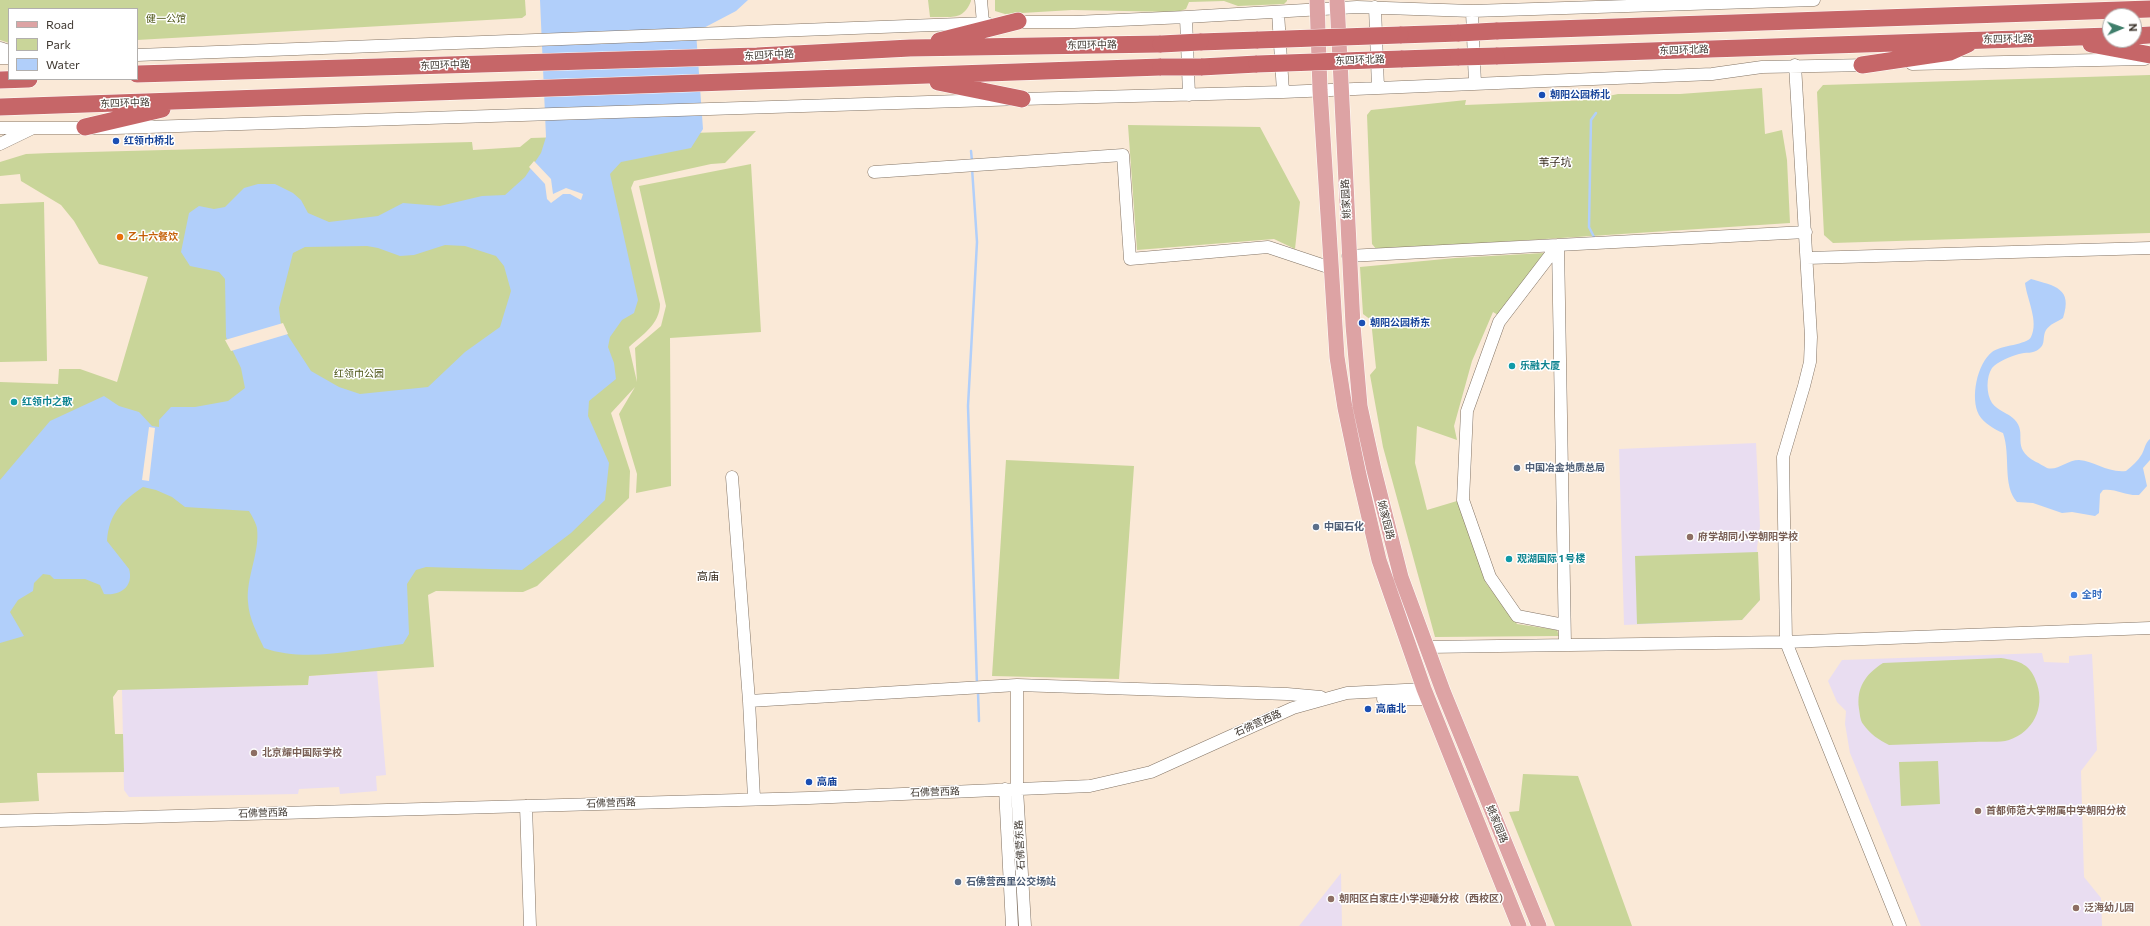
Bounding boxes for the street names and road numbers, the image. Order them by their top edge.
street label: 东四环北路 [1983,33,2033,45]
street label: 东四环中路 [1067,39,1117,51]
street label: 东四环北路 [1659,43,1709,57]
street label: 东四环中路 [744,48,794,62]
street label: 东四环北路 [1335,53,1385,67]
street label: 东四环中路 [420,58,470,72]
street label: 东四环中路 [100,96,150,110]
street label: 姚家园路 [1339,179,1353,219]
street label: 姚家园路 [1375,499,1397,541]
street label: 石佛营西路 [1233,707,1283,739]
street label: 石佛营西路 [910,785,960,799]
street label: 石佛营西路 [586,796,636,810]
street label: 姚家园路 [1484,803,1510,845]
street label: 石佛营西路 [238,806,288,820]
street label: 石佛营东路 [1013,820,1027,870]

